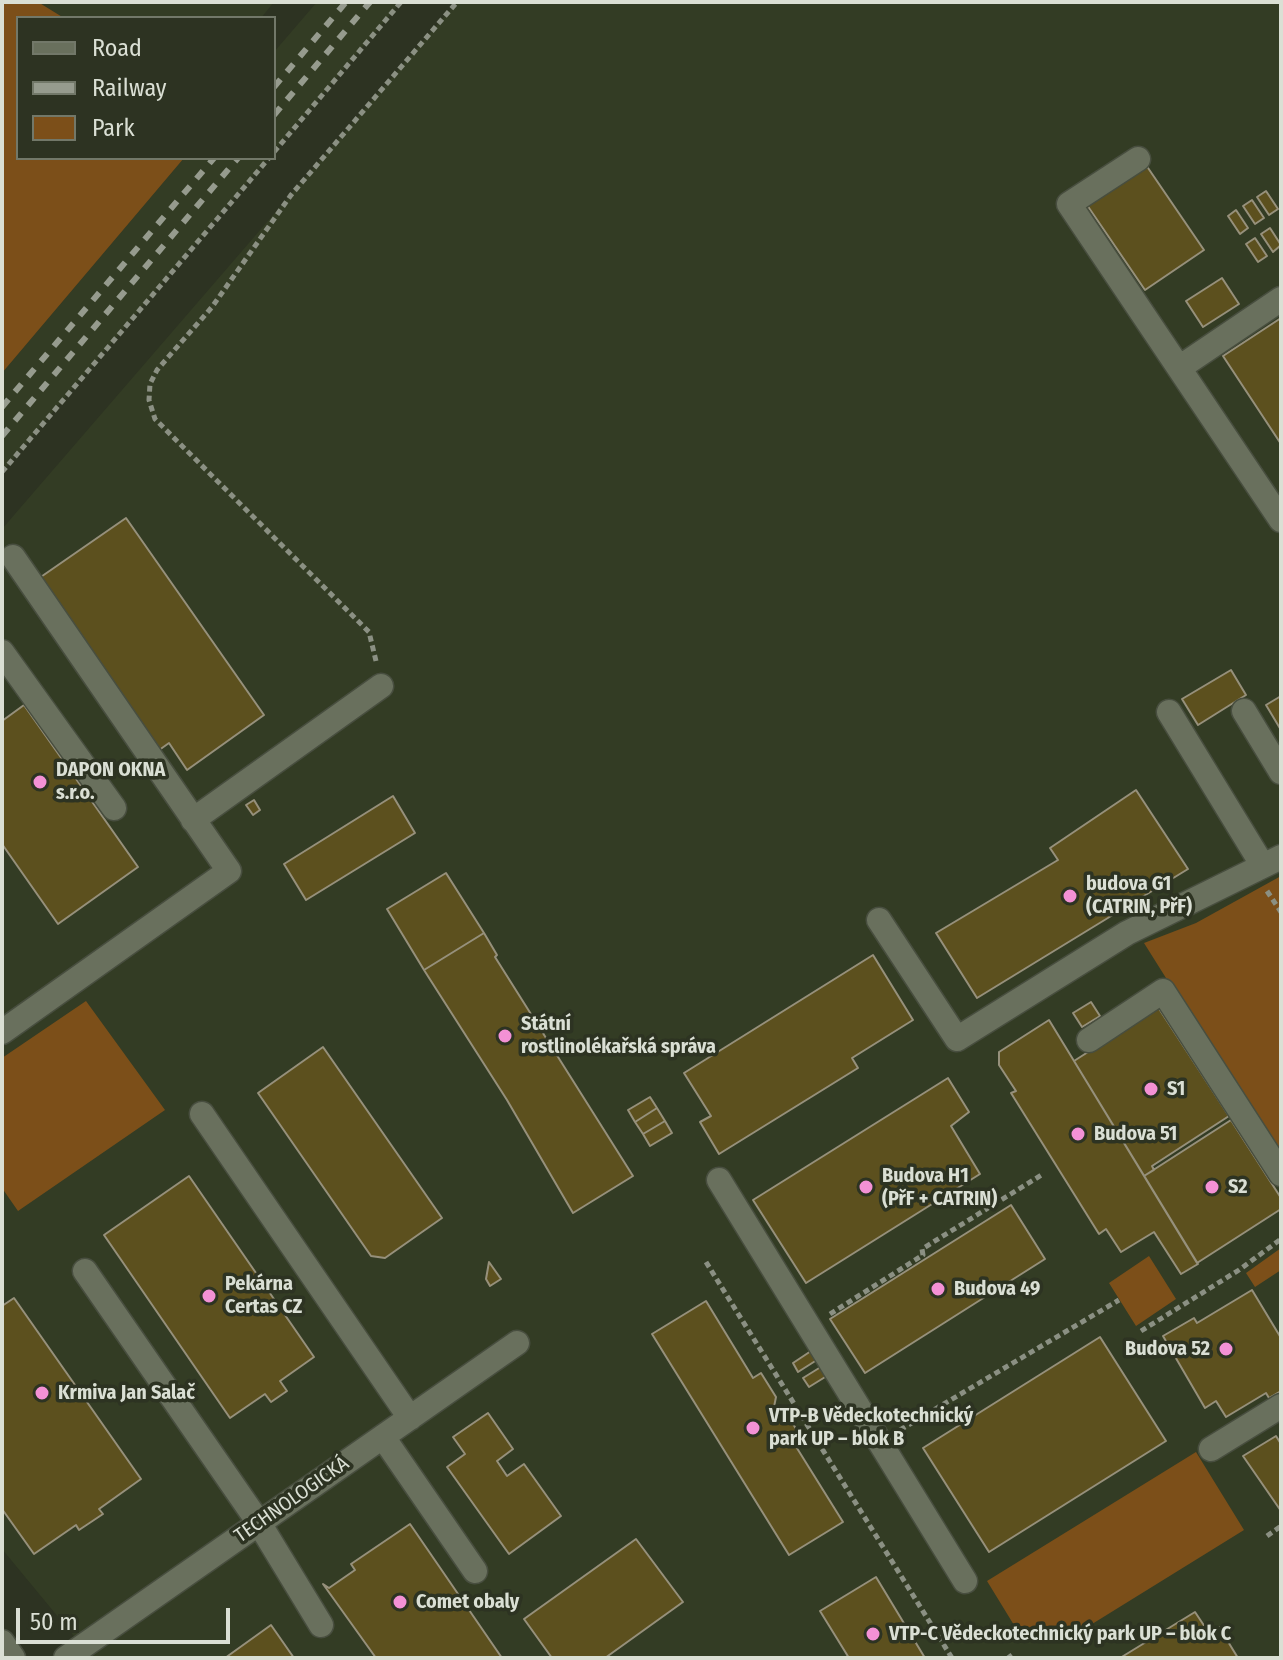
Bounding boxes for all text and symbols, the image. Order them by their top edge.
legend [16,16,276,160]
text: Road [92,34,142,62]
text: Railway [92,74,167,102]
text: Park [92,114,135,142]
place label: DAPON OKNA s.r.o. [56,758,165,805]
marker: DAPON OKNA s.r.o. [31,773,49,791]
place label: budova G1 (CATRIN, PřF) [1086,872,1192,919]
marker: budova G1 (CATRIN, PřF) [1061,887,1079,905]
place label: Státní rostlinolékařská správa [521,1012,716,1059]
marker: Státní rostlinolékařská správa [496,1027,514,1045]
place label: S1 [1167,1077,1185,1101]
marker: S1 [1142,1080,1160,1098]
place label: Budova 51 [1094,1122,1177,1146]
marker: Budova 51 [1069,1125,1087,1143]
place label: Budova H1 (PřF + CATRIN) [882,1164,997,1211]
place label: S2 [1228,1175,1247,1199]
marker: Budova H1 (PřF + CATRIN) [857,1178,875,1196]
marker: S2 [1203,1178,1221,1196]
place label: Pekárna Certas CZ [225,1272,302,1319]
place label: Budova 49 [954,1277,1040,1301]
marker: Budova 49 [929,1280,947,1298]
marker: Pekárna Certas CZ [200,1287,218,1305]
place label: Budova 52 [1125,1337,1210,1361]
marker: Budova 52 [1217,1340,1235,1358]
place label: Krmiva Jan Salač [58,1381,195,1405]
marker: Krmiva Jan Salač [33,1384,51,1402]
place label: VTP-B Vědeckotechnický park UP – blok B [769,1404,973,1451]
marker: VTP-B Vědeckotechnický park UP – blok B [744,1419,762,1437]
street label: TECHNOLOGICKÁ [230,1452,354,1548]
place label: Comet obaly [416,1590,519,1614]
scale bar [20,1592,234,1642]
marker: Comet obaly [391,1593,409,1611]
text: 50 m [30,1608,78,1636]
place label: VTP-C Vědeckotechnický park UP – blok C [889,1622,1231,1646]
marker: VTP-C Vědeckotechnický park UP – blok C [864,1625,882,1643]

